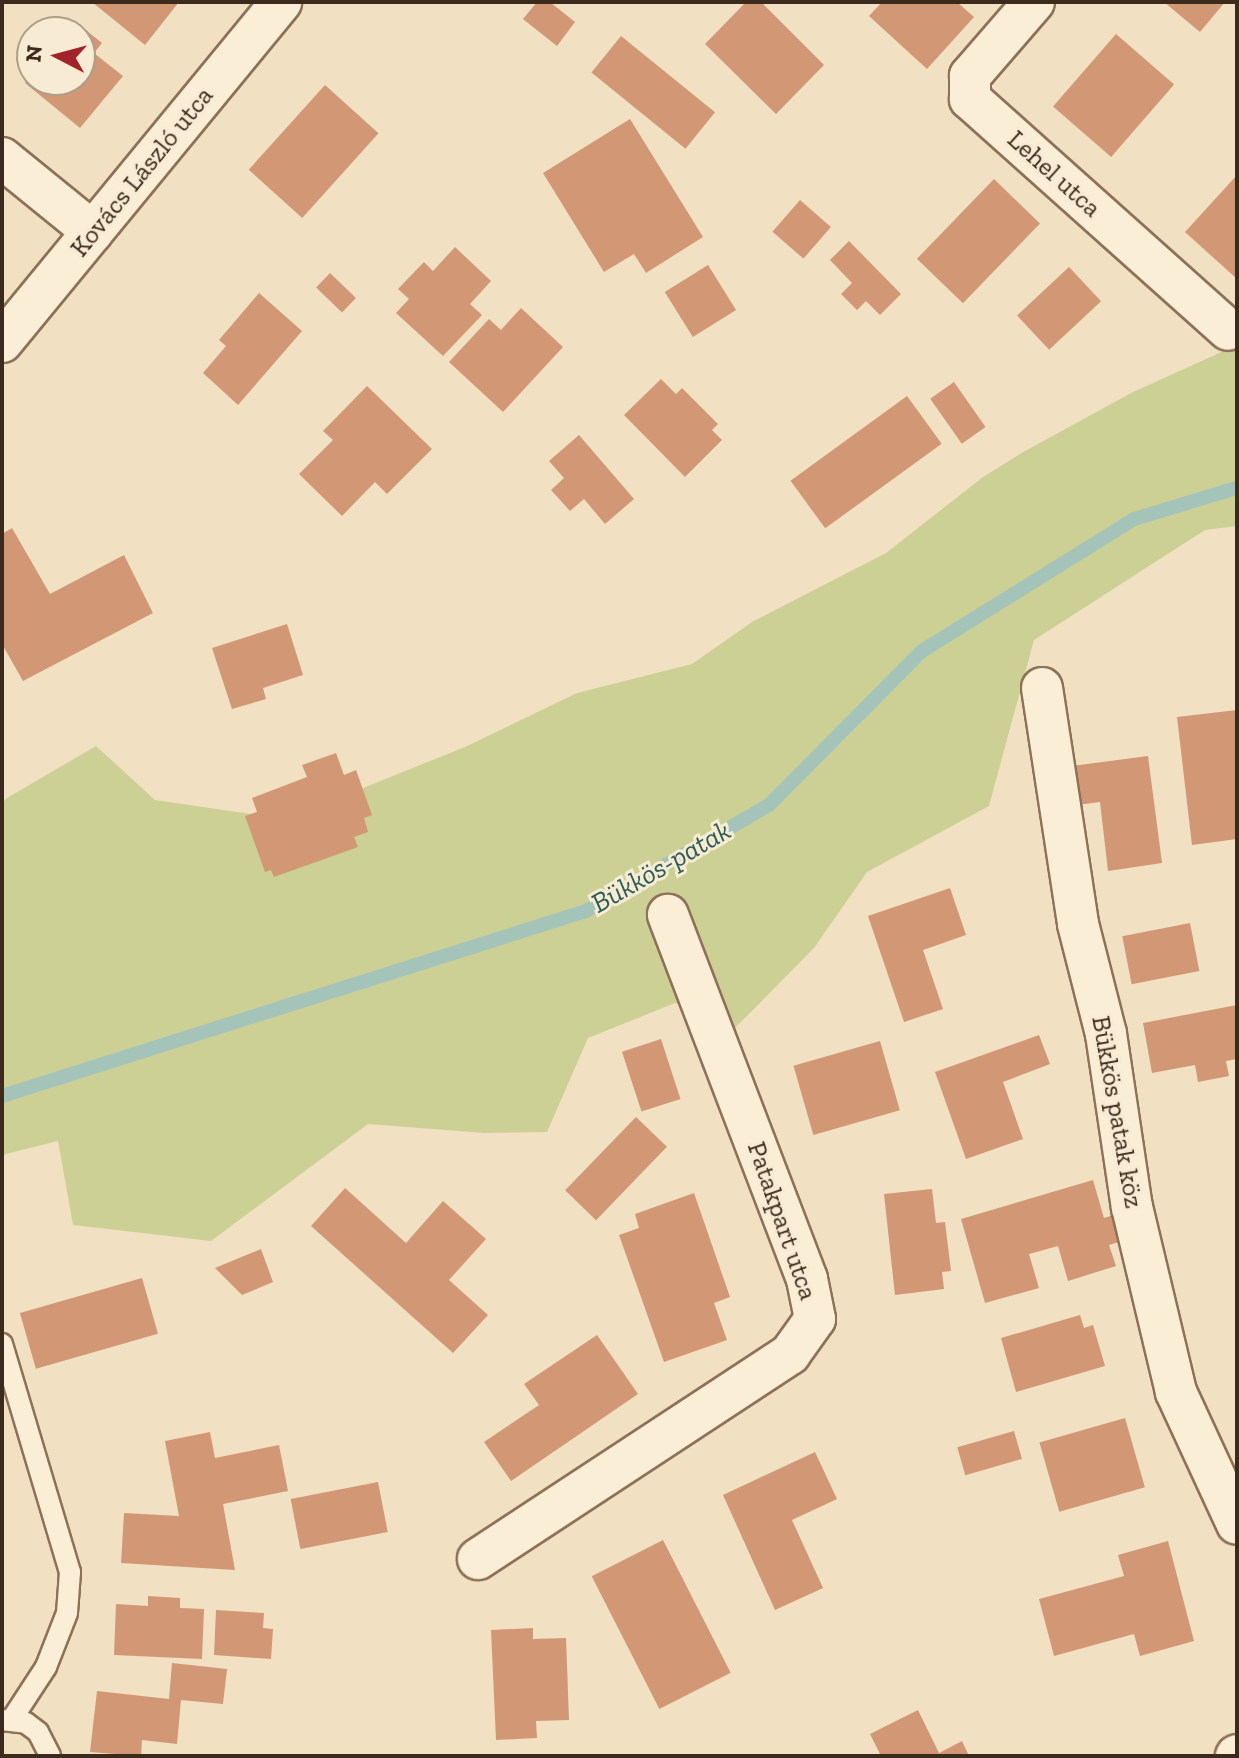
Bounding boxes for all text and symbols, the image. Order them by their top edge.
north arrow [16,16,96,96]
text: N [19,44,48,63]
street label: Kovács László utca [64,81,220,263]
street label: Lehel utca [1001,124,1107,224]
water label: Bükkös-patak [585,814,737,920]
street label: Bükkös patak köz [1085,1014,1149,1210]
street label: Patakpart utca [740,1138,824,1304]

